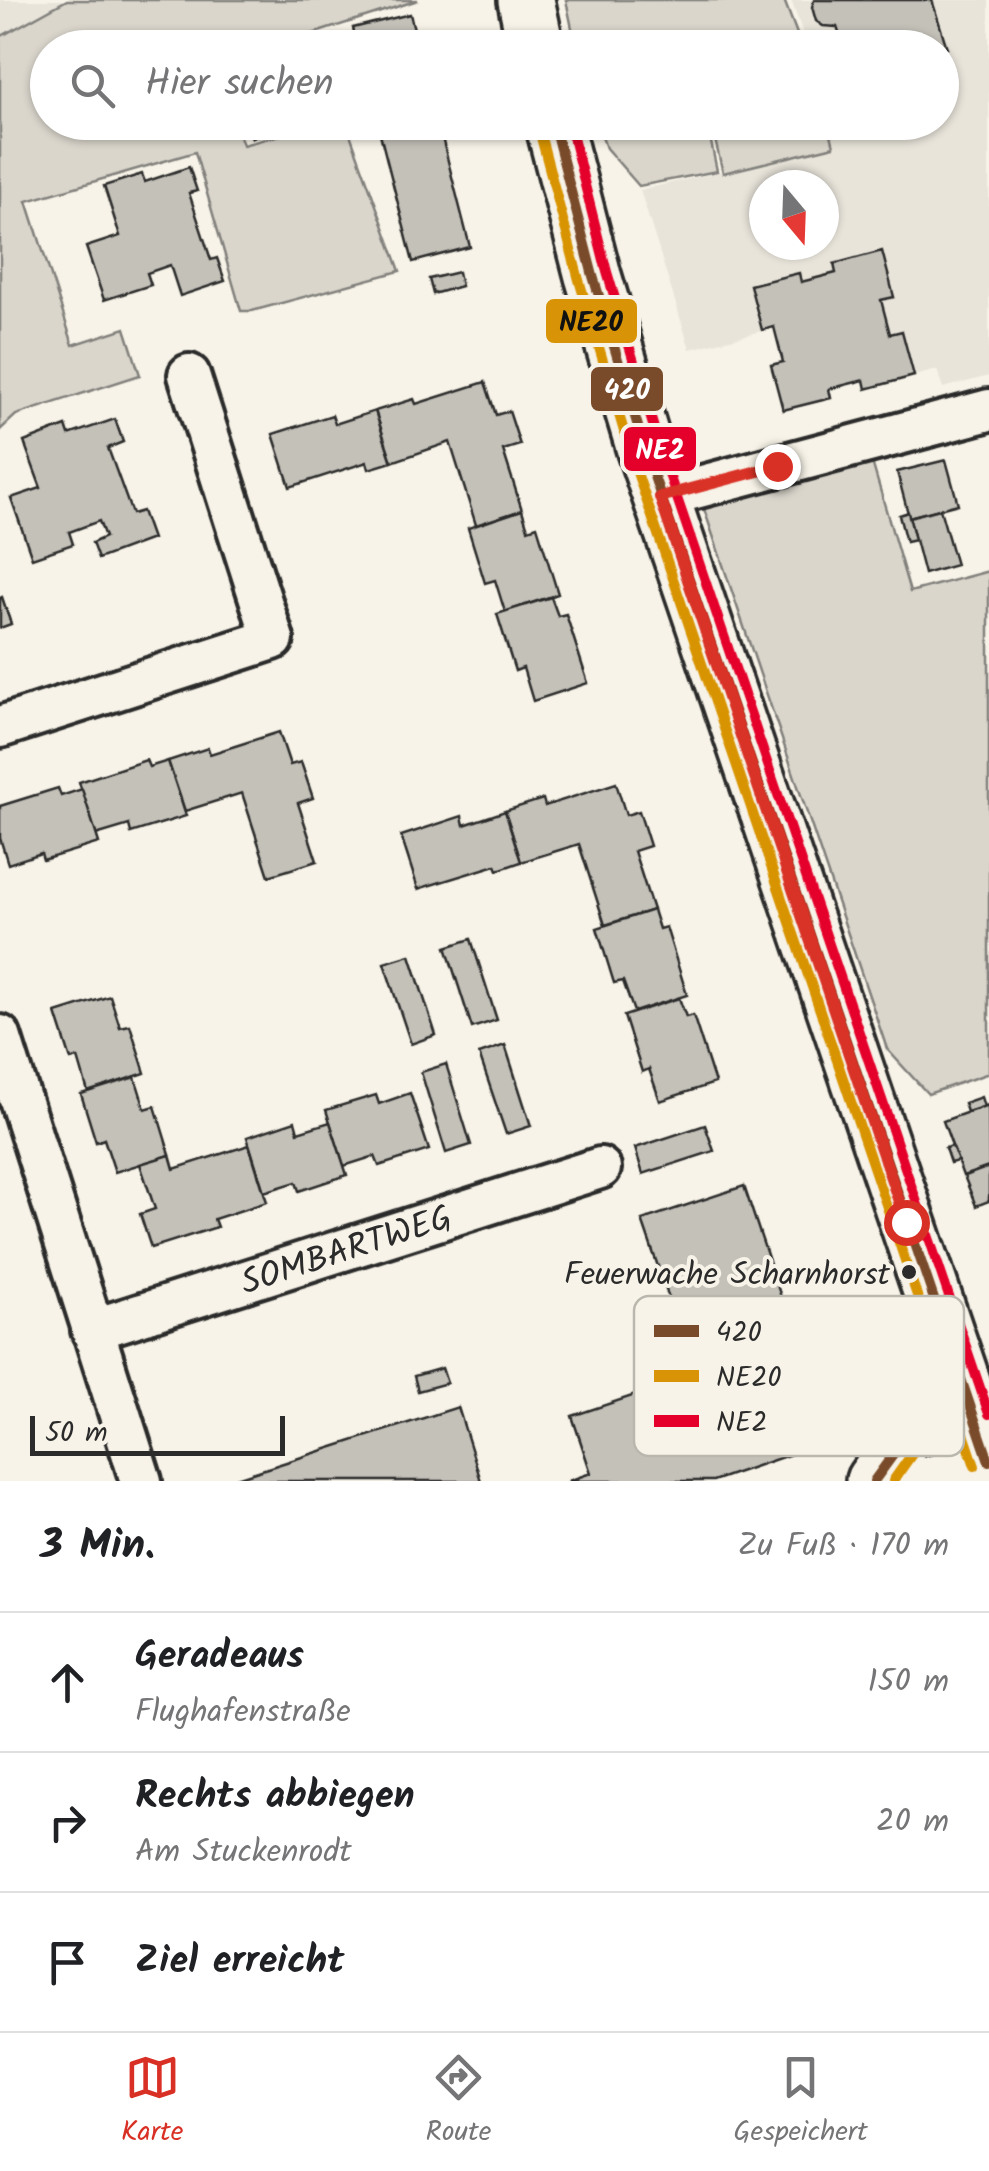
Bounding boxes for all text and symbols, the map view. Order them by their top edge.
search box [30,30,959,140]
text: Hier suchen [145,55,334,115]
icon: search [65,58,120,113]
north arrow [749,170,839,260]
line badge: NE20 [544,297,639,345]
text: NE20 [559,301,624,346]
line badge: 420 [589,365,665,413]
text: 420 [604,369,651,414]
line badge: NE2 [622,425,698,473]
text: NE2 [635,429,685,474]
route end [755,444,801,490]
street label: SOMBARTWEG [234,1191,460,1312]
route start [884,1200,930,1246]
place label: Feuerwache Scharnhorst [564,1250,891,1301]
marker: Feuerwache Scharnhorst [899,1262,919,1282]
legend [634,1296,964,1456]
text: 420 [716,1311,762,1356]
text: NE20 [716,1356,782,1401]
text: NE2 [716,1401,768,1446]
scale bar [30,1411,285,1456]
text: 50 m [45,1411,108,1456]
text: 3 Min. [40,1513,155,1580]
text: Zu Fuß · 170 m [738,1521,949,1572]
text: Geradeaus [135,1627,304,1687]
icon: ahead [40,1655,95,1710]
text: 150 m [867,1657,949,1708]
text: Flughafenstraße [135,1687,351,1738]
text: Rechts abbiegen [135,1767,415,1827]
icon: right [40,1795,95,1850]
text: 20 m [876,1797,949,1848]
text: Am Stuckenrodt [135,1827,352,1878]
text: Ziel erreicht [135,1932,344,1992]
icon: arrive [40,1935,95,1990]
tab: Karte [121,2050,183,2155]
tab: Route [425,2050,491,2155]
tab: Gespeichert [734,2050,868,2155]

